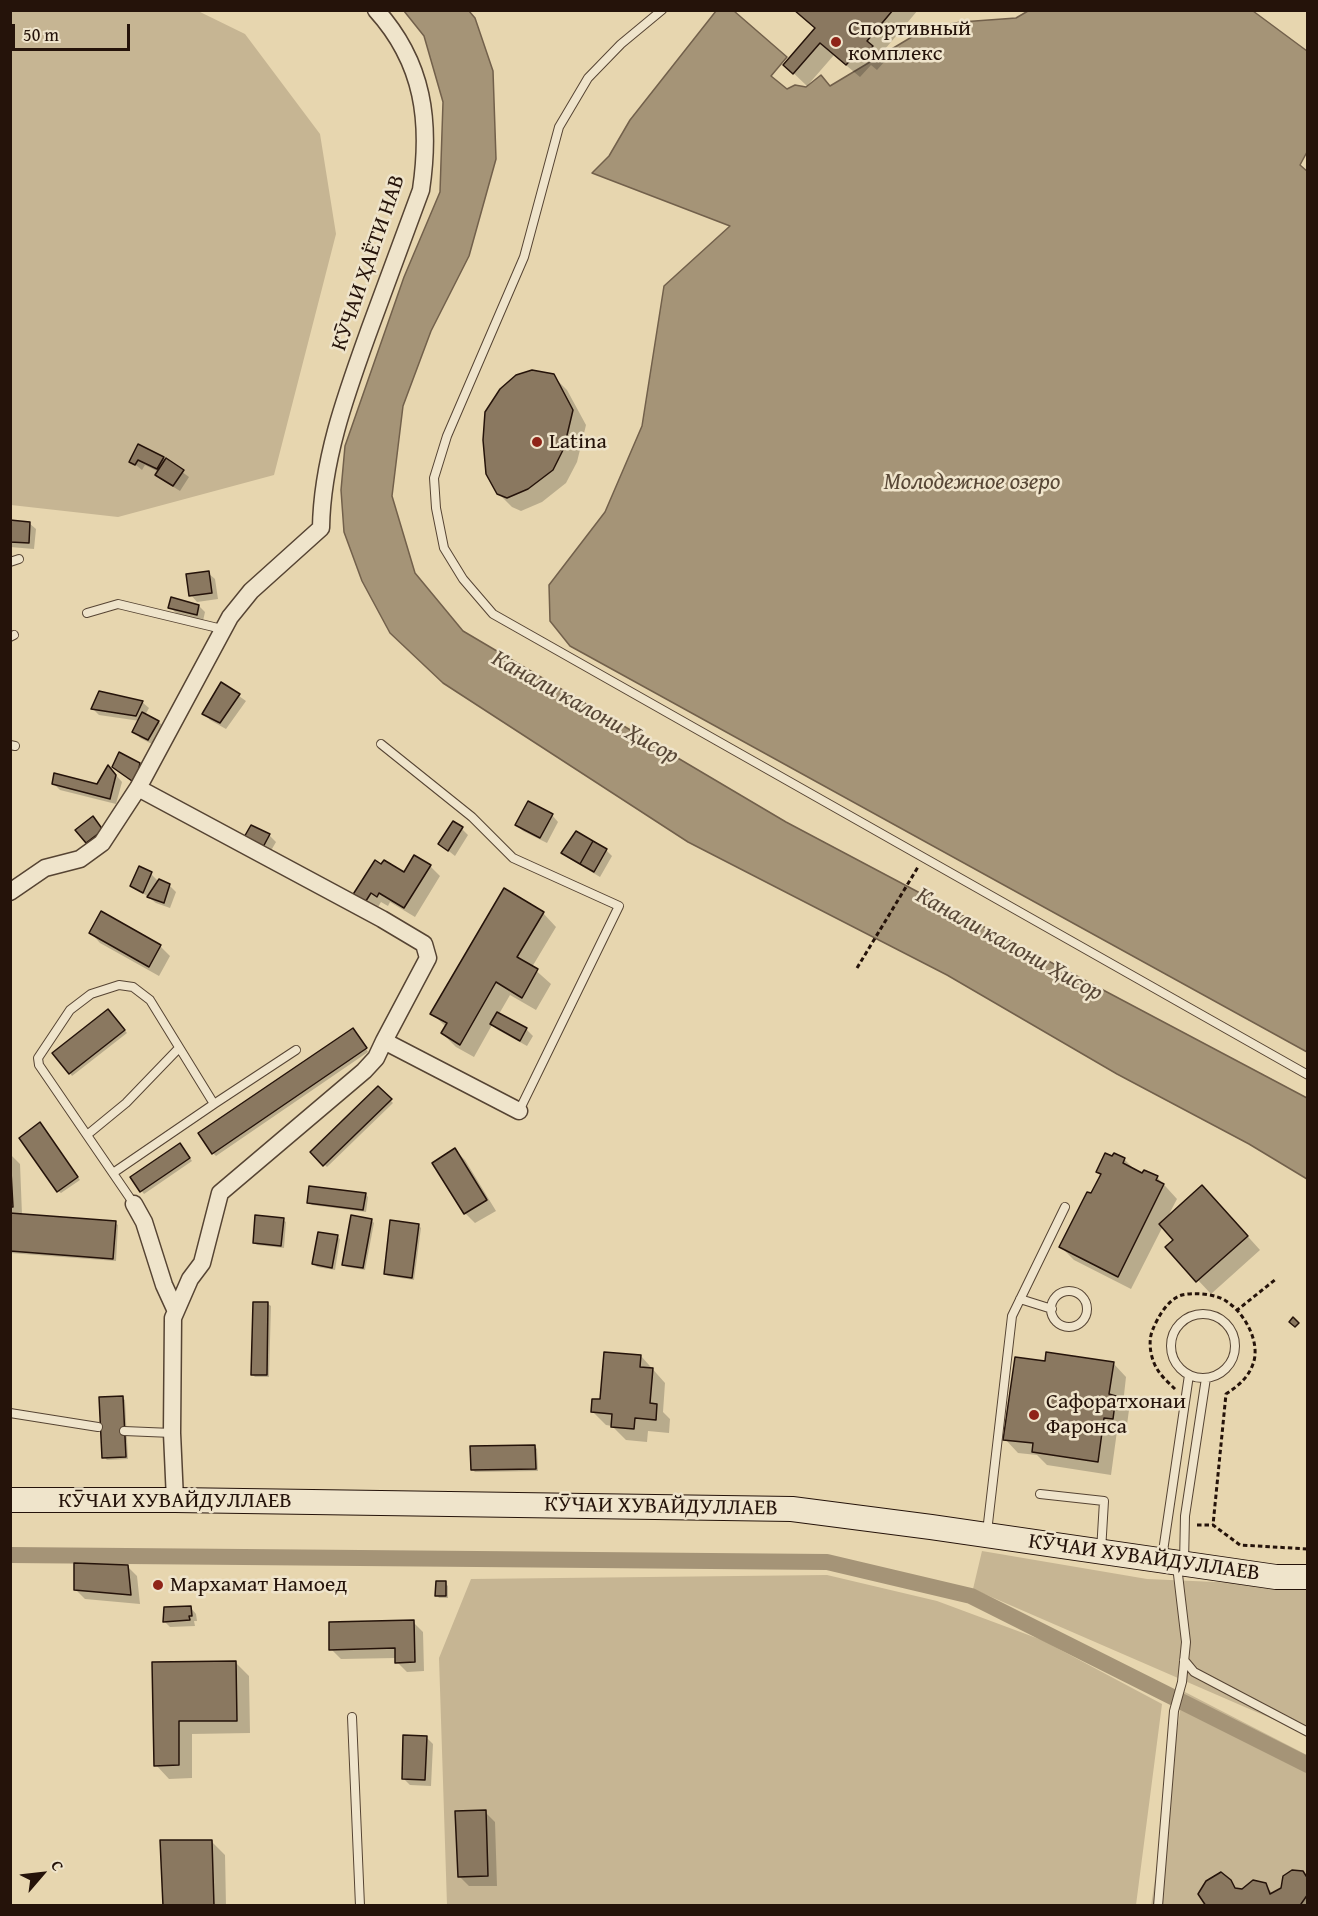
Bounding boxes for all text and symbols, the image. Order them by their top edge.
scale bar [15,12,134,50]
place label: Спортивный комплекс [848,16,971,68]
text: 50 m [23,21,59,48]
marker: Спортивный комплекс [829,35,843,49]
street label: КӮЧАИ ҲАЁТИ НАВ [327,172,411,354]
place label: Latina [549,429,607,455]
marker: Latina [530,435,544,449]
water label: Молодежное озеро [884,469,1060,497]
water label: Канали калони Ҳисор [487,645,683,771]
water label: Канали калони Ҳисор [911,882,1107,1008]
place label: Сафоратхонаи Фаронса [1046,1389,1186,1440]
marker: Сафоратхонаи Фаронса [1027,1408,1041,1422]
street label: КӮЧАИ ХУВАЙДУЛЛАЕВ [58,1488,292,1514]
street label: КӮЧАИ ХУВАЙДУЛЛАЕВ [544,1492,778,1522]
street label: КӮЧАИ ХУВАЙДУЛЛАЕВ [1027,1529,1261,1587]
place label: Мархамат Намоед [170,1572,347,1598]
marker: Мархамат Намоед [151,1578,165,1592]
north arrow [12,1844,72,1904]
text: С [45,1856,71,1875]

